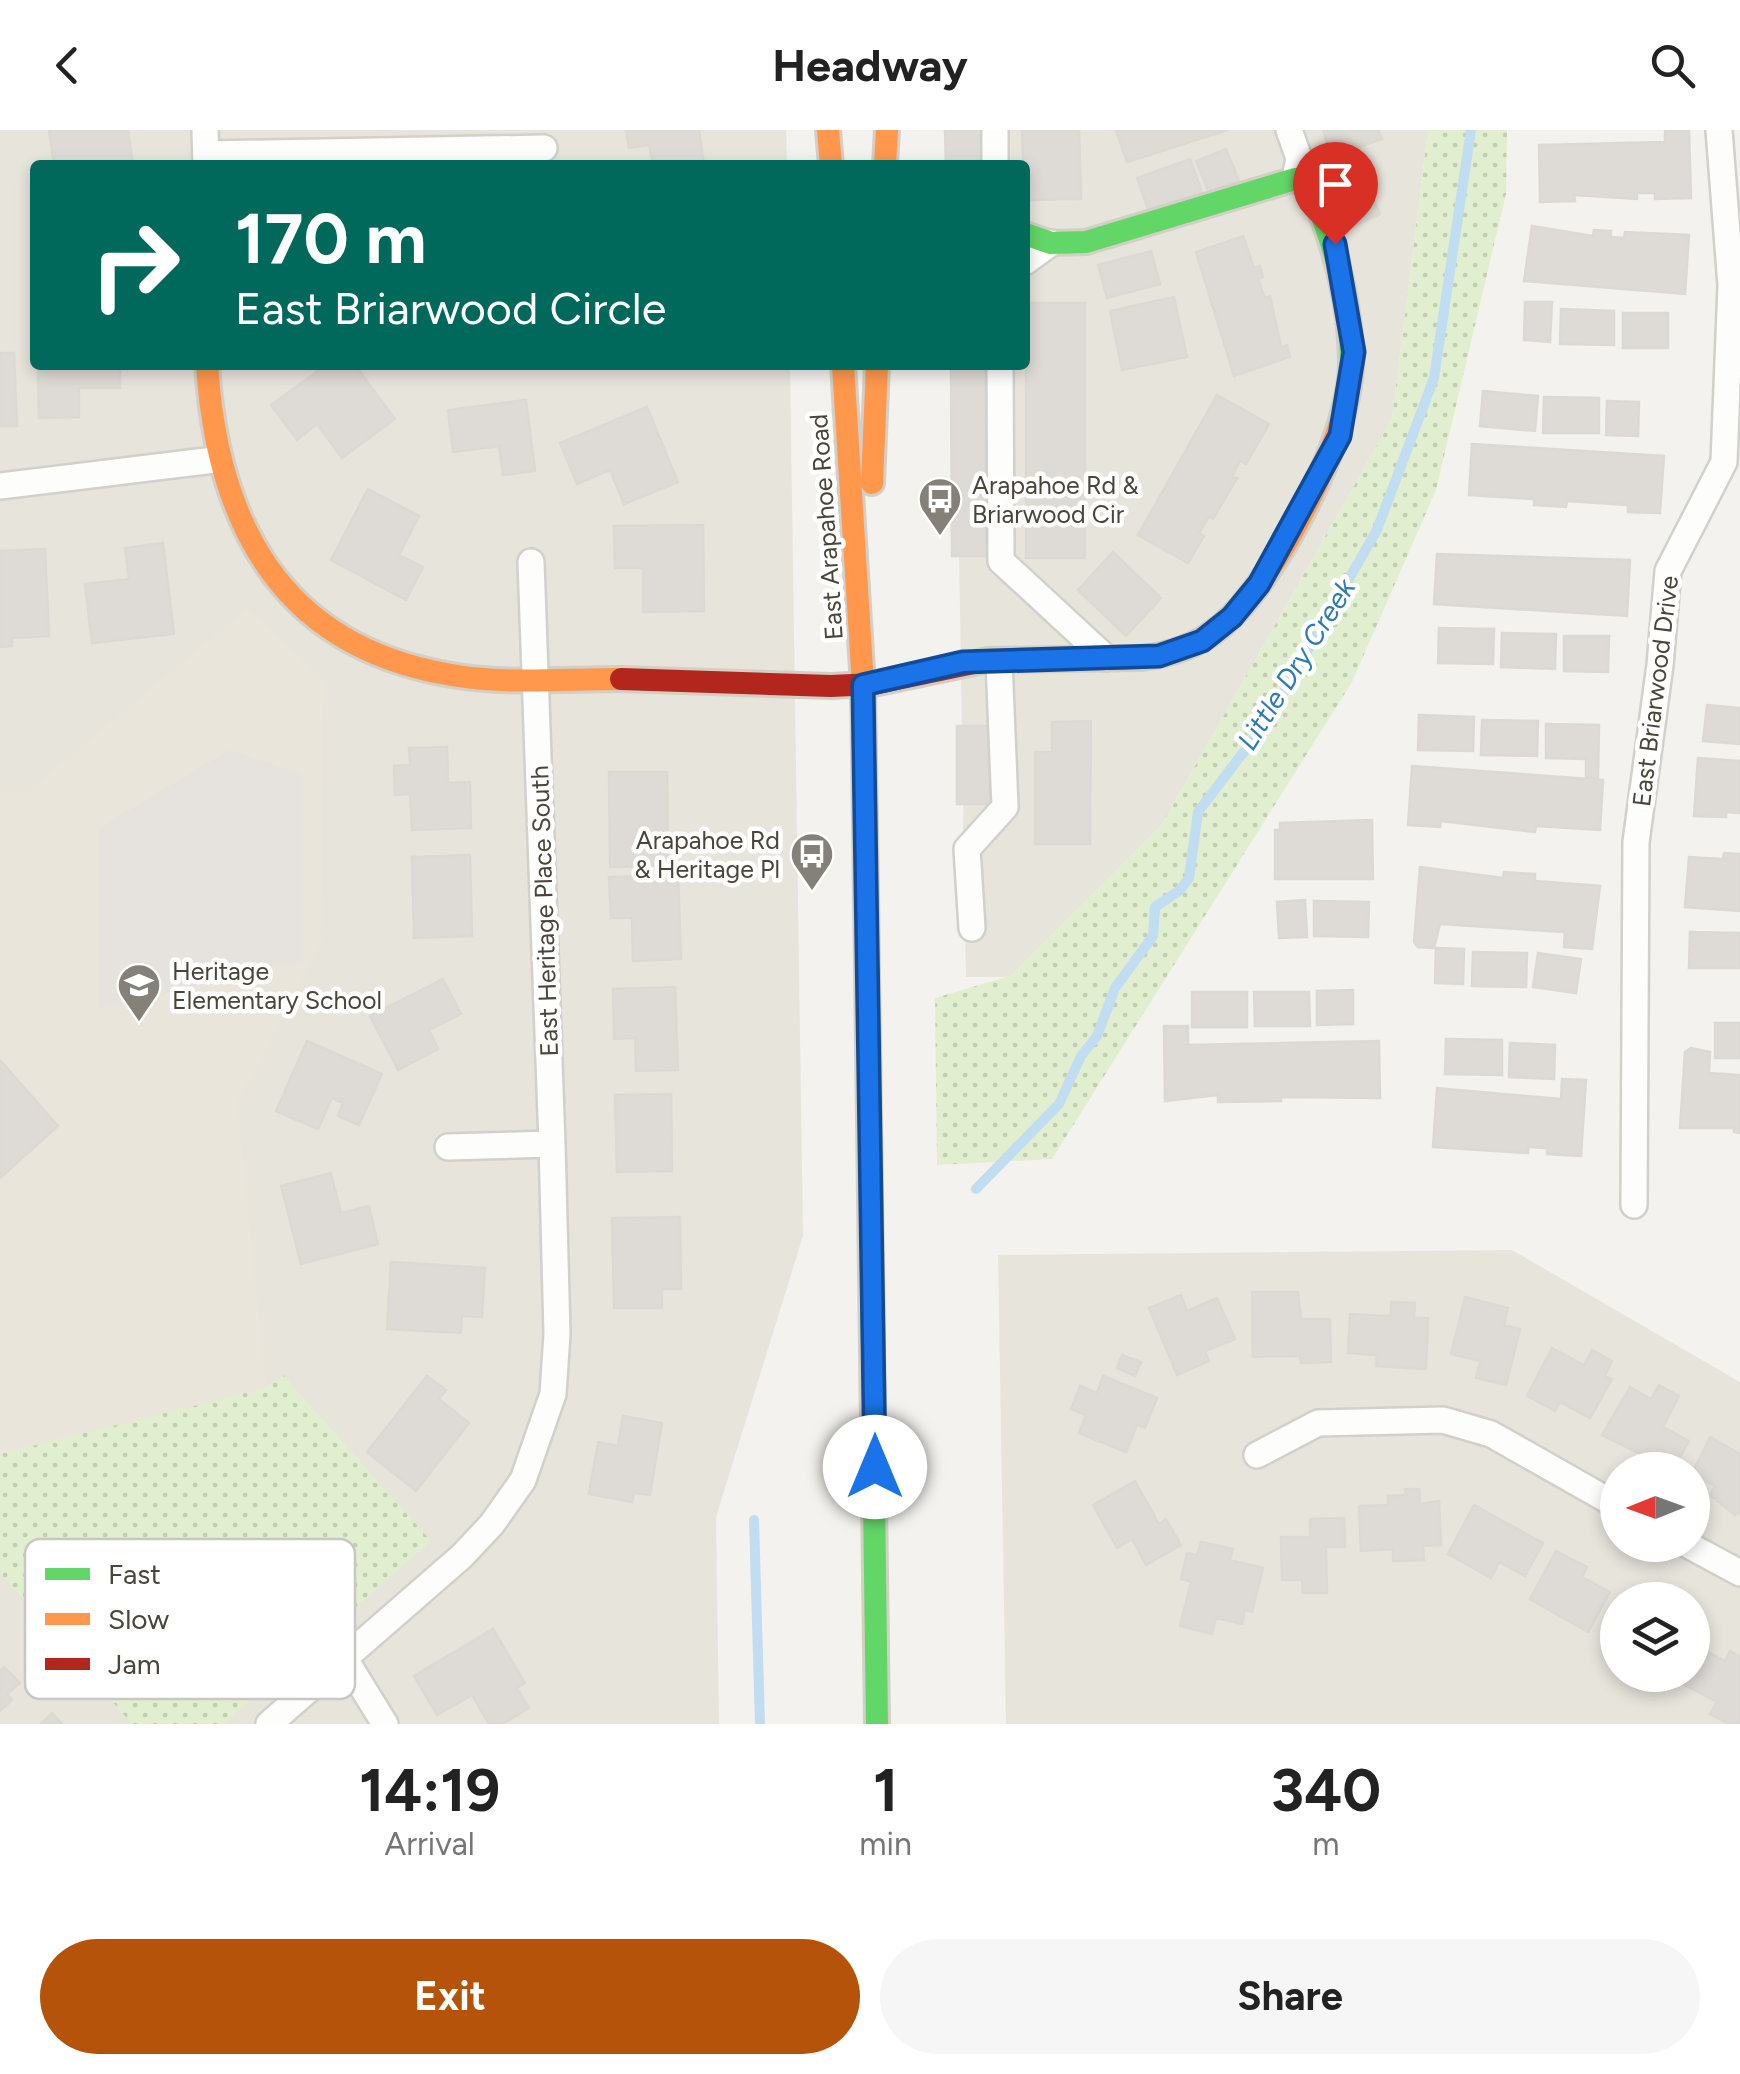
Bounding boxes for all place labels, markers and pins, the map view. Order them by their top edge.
pin [1293,142,1378,245]
place label: Arapahoe Rd & Briarwood Cir [972,470,1139,529]
bus stop icon: Arapahoe Rd & Briarwood Cir [917,476,963,537]
place label: Arapahoe Rd & Heritage Pl [634,825,780,884]
bus stop icon: Arapahoe Rd & Heritage Pl [789,831,835,892]
place label: Heritage Elementary School [172,956,382,1015]
school or university icon: Heritage Elementary School [116,962,162,1023]

